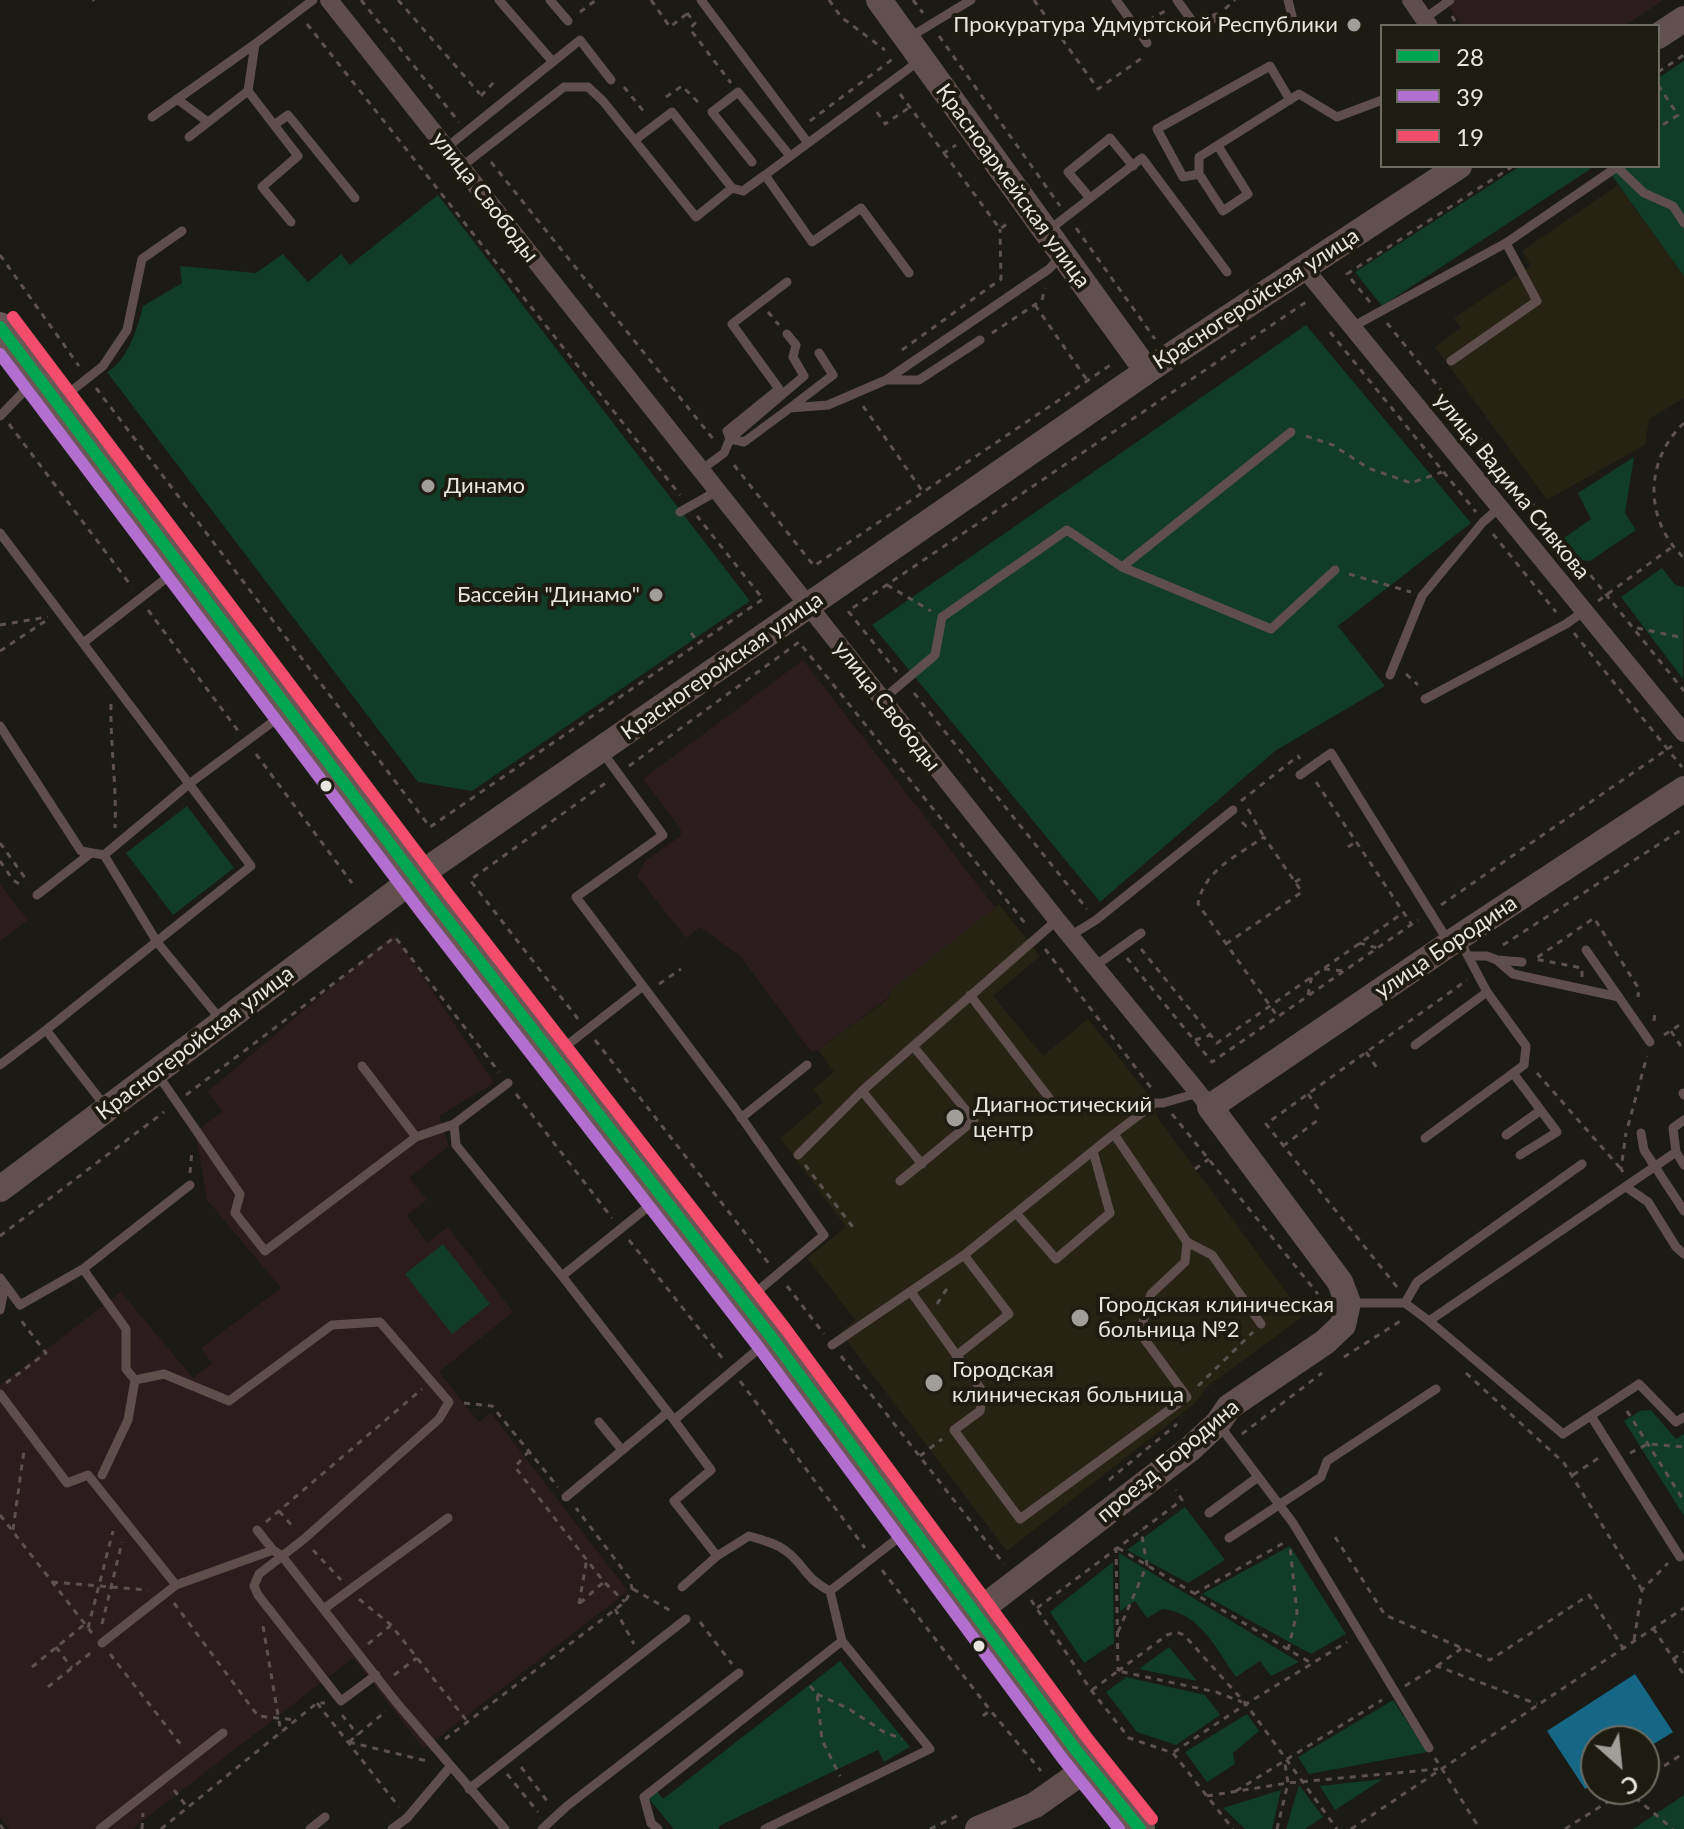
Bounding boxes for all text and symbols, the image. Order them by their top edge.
place label: Прокуратура Удмуртской Республики [953,12,1338,38]
marker: Прокуратура Удмуртской Республики [1345,16,1363,34]
legend [1380,24,1660,168]
text: 28 [1456,42,1484,71]
street label: Красноармейская улица [930,79,1096,293]
text: 39 [1456,82,1484,111]
text: 19 [1456,122,1484,151]
street label: улица Свободы [426,127,544,267]
street label: Красногеройская улица [1148,223,1364,375]
street label: улица Вадима Сивкова [1429,387,1595,585]
place label: Динамо [444,473,525,499]
marker: Динамо [419,477,437,495]
place label: Бассейн "Динамо" [457,582,640,608]
street label: Красногеройская улица [616,586,828,746]
marker: Бассейн "Динамо" [647,586,665,604]
street label: улица Свободы [828,636,946,776]
unlabelled marker [318,778,334,794]
street label: улица Бородина [1370,890,1522,1004]
street label: Красногеройская улица [91,960,299,1126]
place label: Диагностический центр [973,1092,1152,1144]
marker: Диагностический центр [944,1107,966,1129]
place label: Городская клиническая больница №2 [1098,1292,1334,1344]
marker: Городская клиническая больница №2 [1069,1307,1091,1329]
place label: Городская клиническая больница [952,1357,1184,1408]
marker: Городская клиническая больница [923,1372,945,1394]
street label: проезд Бородина [1091,1394,1245,1528]
unlabelled marker [971,1638,987,1654]
north arrow [1580,1725,1660,1805]
text: С [1618,1770,1643,1800]

